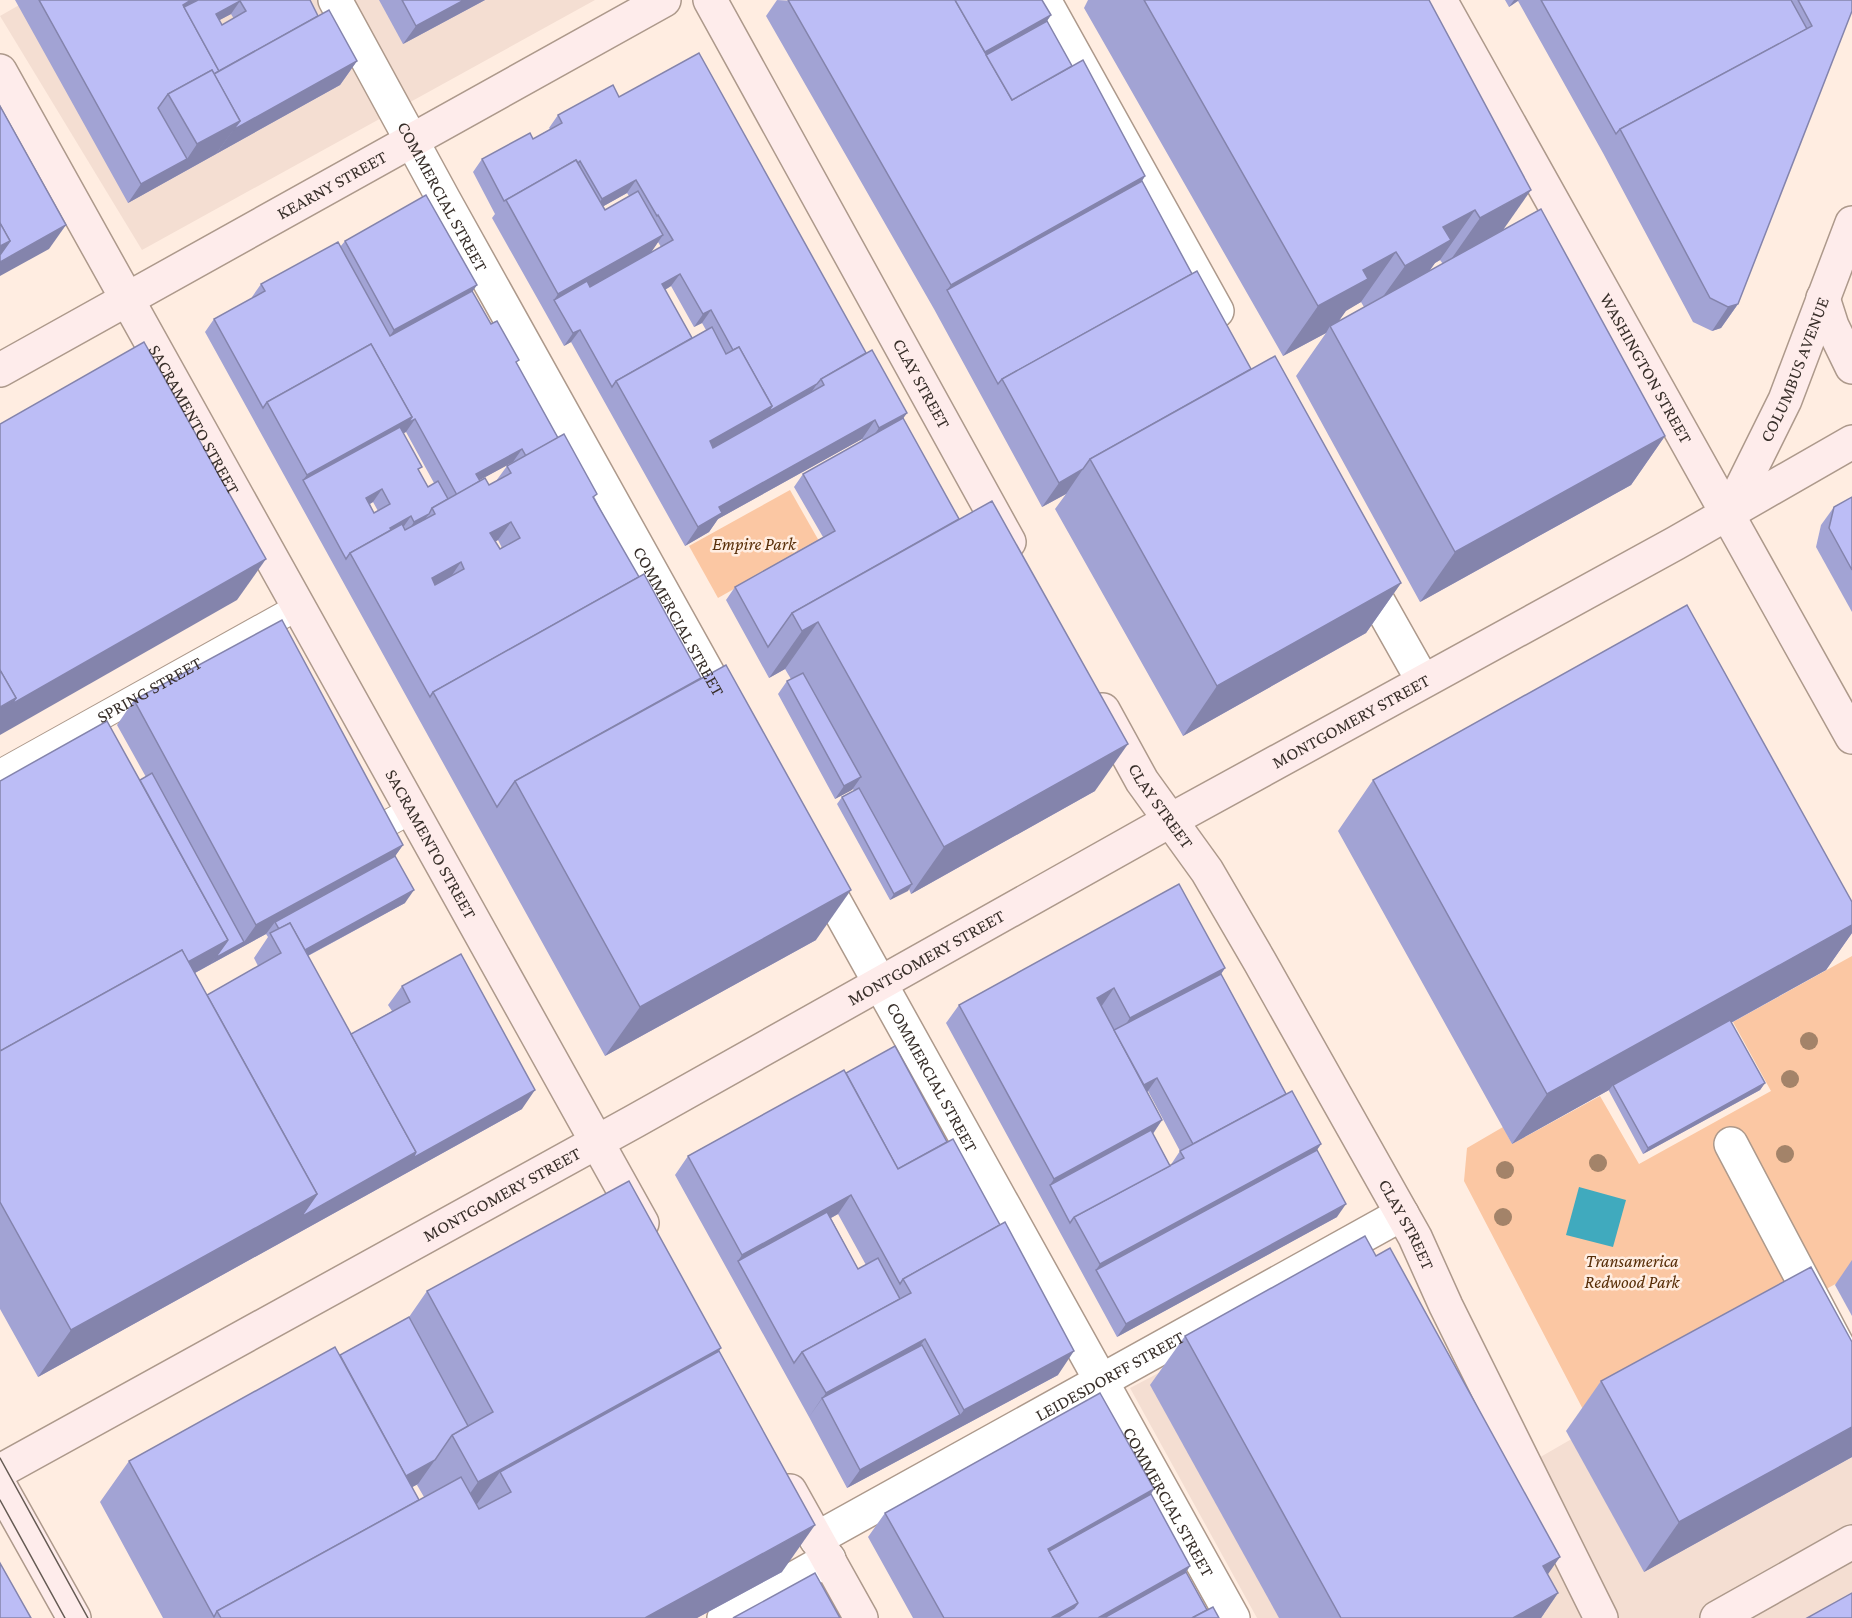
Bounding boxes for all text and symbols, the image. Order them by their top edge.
street label: COMMERCIAL STREET [393,118,492,275]
street label: KEARNY STREET [274,146,390,224]
street label: WASHINGTON STREET [1596,290,1696,447]
street label: COLUMBUS AVENUE [1756,294,1833,445]
street label: CLAY STREET [889,335,954,432]
street label: SACRAMENTO STREET [145,341,244,498]
park label: Empire Park [712,534,797,554]
street label: COMMERCIAL STREET [629,543,729,700]
street label: SPRING STREET [93,652,206,727]
street label: MONTGOMERY STREET [1269,670,1433,773]
street label: CLAY STREET [1124,760,1198,852]
street label: SACRAMENTO STREET [381,766,481,922]
street label: MONTGOMERY STREET [844,905,1008,1009]
street label: COMMERCIAL STREET [883,999,982,1156]
street label: MONTGOMERY STREET [420,1143,584,1246]
street label: CLAY STREET [1374,1176,1438,1273]
park label: Transamerica Redwood Park [1585,1251,1681,1292]
street label: LEIDESDORFF STREET [1032,1327,1188,1425]
street label: COMMERCIAL STREET [1119,1423,1218,1580]

